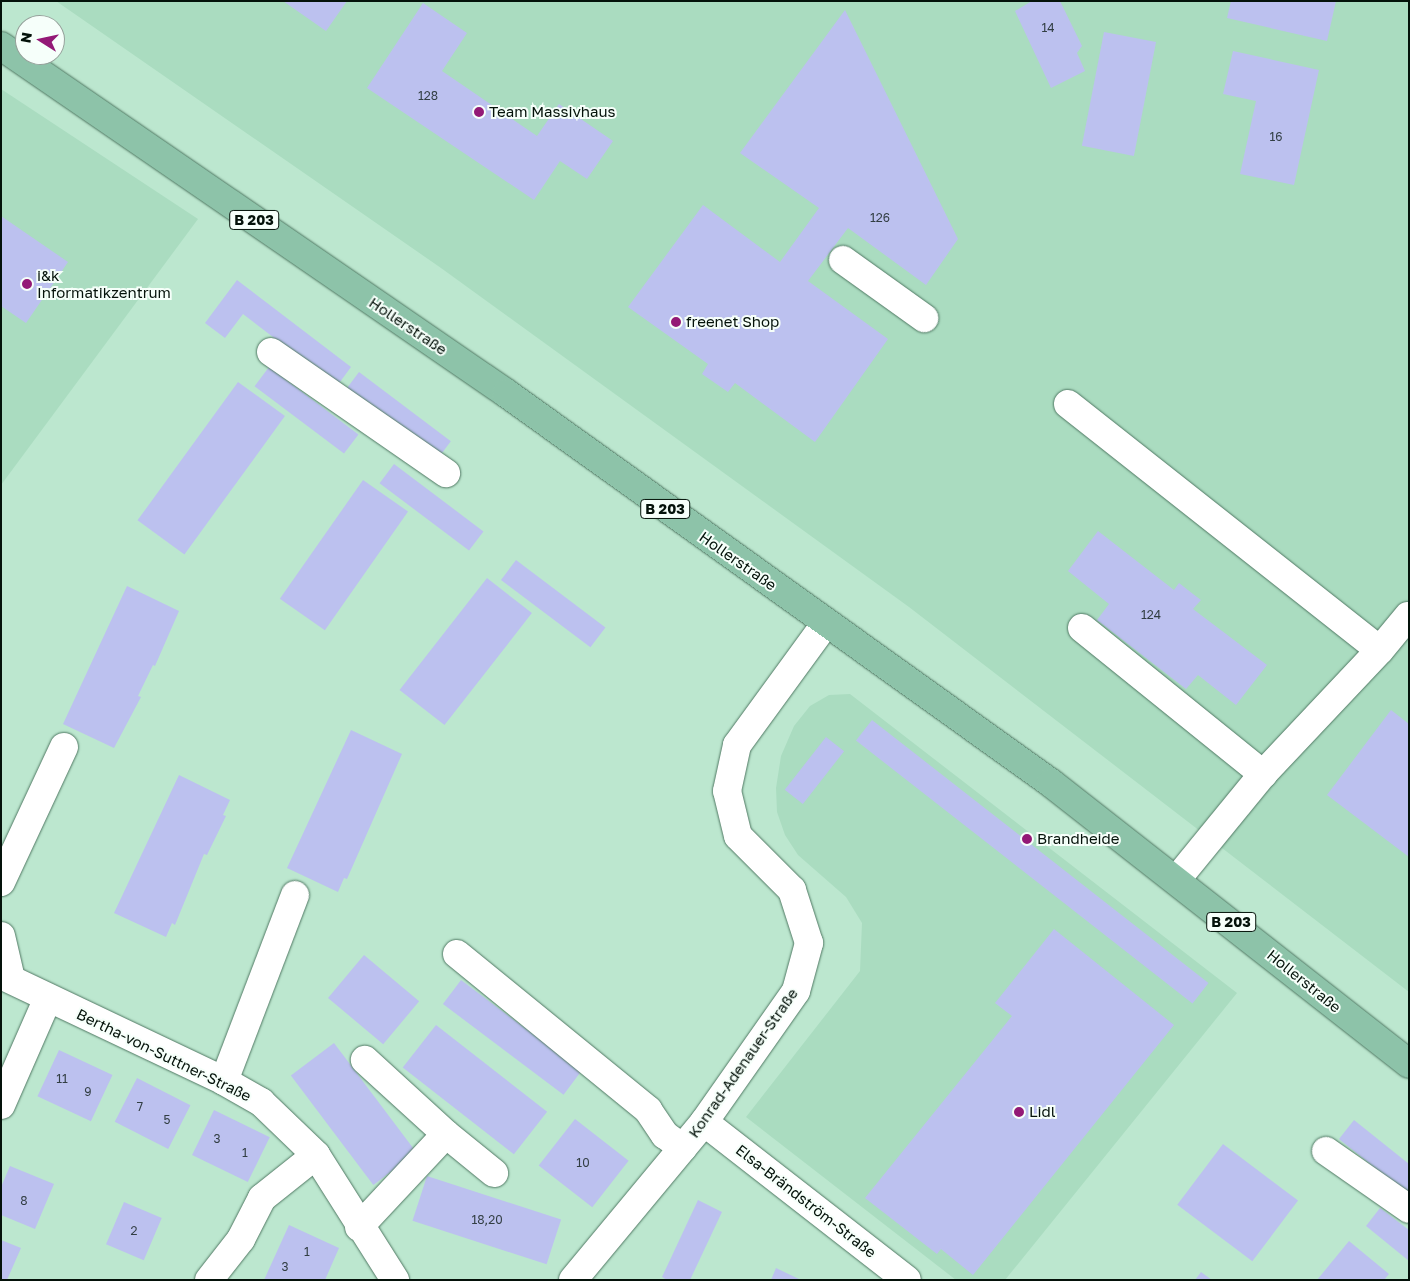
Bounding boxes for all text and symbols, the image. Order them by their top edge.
north arrow [15,15,65,65]
house number: 14 [1041,21,1055,35]
text: N [16,31,35,44]
house number: 128 [418,89,438,103]
place label: Team Massivhaus [489,103,616,121]
marker: Team Massivhaus [473,106,485,118]
house number: 16 [1269,130,1283,144]
road number: B 203 [229,208,279,232]
house number: 126 [870,211,890,225]
place label: i&k Informatikzentrum [37,266,171,301]
marker: i&k Informatikzentrum [21,278,33,290]
street label: Hollerstraße [366,293,450,359]
place label: freenet Shop [686,313,779,331]
marker: freenet Shop [670,316,682,328]
road number: B 203 [640,498,690,520]
street label: Hollerstraße [696,528,780,594]
house number: 124 [1141,608,1161,622]
place label: Brandheide [1037,830,1120,848]
marker: Brandheide [1021,833,1033,845]
road number: B 203 [1206,910,1256,934]
street label: Hollerstraße [1263,946,1345,1016]
street label: Konrad-Adenauer-Straße [685,985,801,1141]
street label: Bertha-von-Suttner-Straße [74,1005,254,1105]
house number: 11 [56,1072,68,1086]
house number: 9 [84,1085,92,1099]
house number: 7 [137,1100,143,1114]
place label: Lidl [1029,1103,1056,1121]
marker: Lidl [1013,1106,1025,1118]
house number: 5 [164,1113,170,1127]
house number: 3 [213,1132,221,1146]
street label: Elsa-Brändström-Straße [732,1141,880,1261]
house number: 1 [242,1146,248,1160]
house number: 10 [576,1156,590,1170]
house number: 8 [20,1194,28,1208]
house number: 18,20 [471,1213,503,1227]
house number: 2 [131,1224,137,1238]
house number: 1 [304,1245,310,1259]
house number: 3 [281,1260,289,1274]

